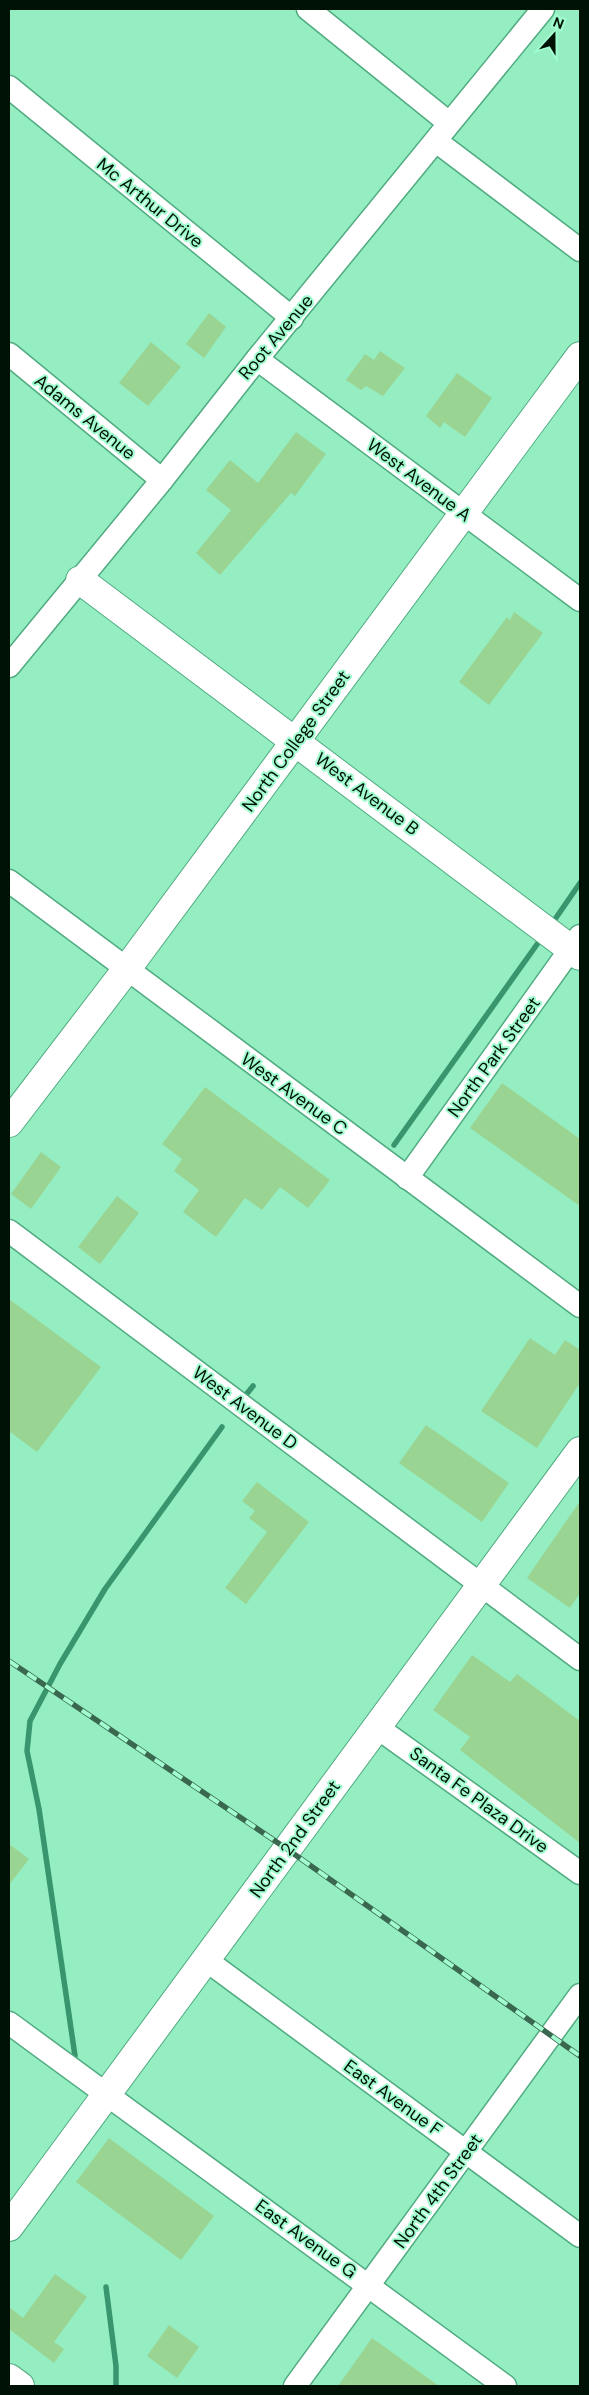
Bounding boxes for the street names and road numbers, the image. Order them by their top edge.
street label: Mc Arthur Drive [92,153,208,253]
street label: Root Avenue [233,289,319,385]
street label: Adams Avenue [29,369,141,465]
street label: West Avenue A [362,433,476,527]
street label: North College Street [236,665,356,817]
street label: West Avenue B [310,747,424,841]
street label: North Park Street [442,992,546,1122]
street label: West Avenue C [236,1047,352,1141]
street label: West Avenue D [188,1361,302,1455]
street label: Santa Fe Plaza Drive [405,1741,553,1859]
street label: North 2nd Street [244,1775,346,1903]
street label: East Avenue F [339,2054,447,2142]
street label: North 4th Street [388,2129,488,2253]
street label: East Avenue G [250,2194,362,2284]

